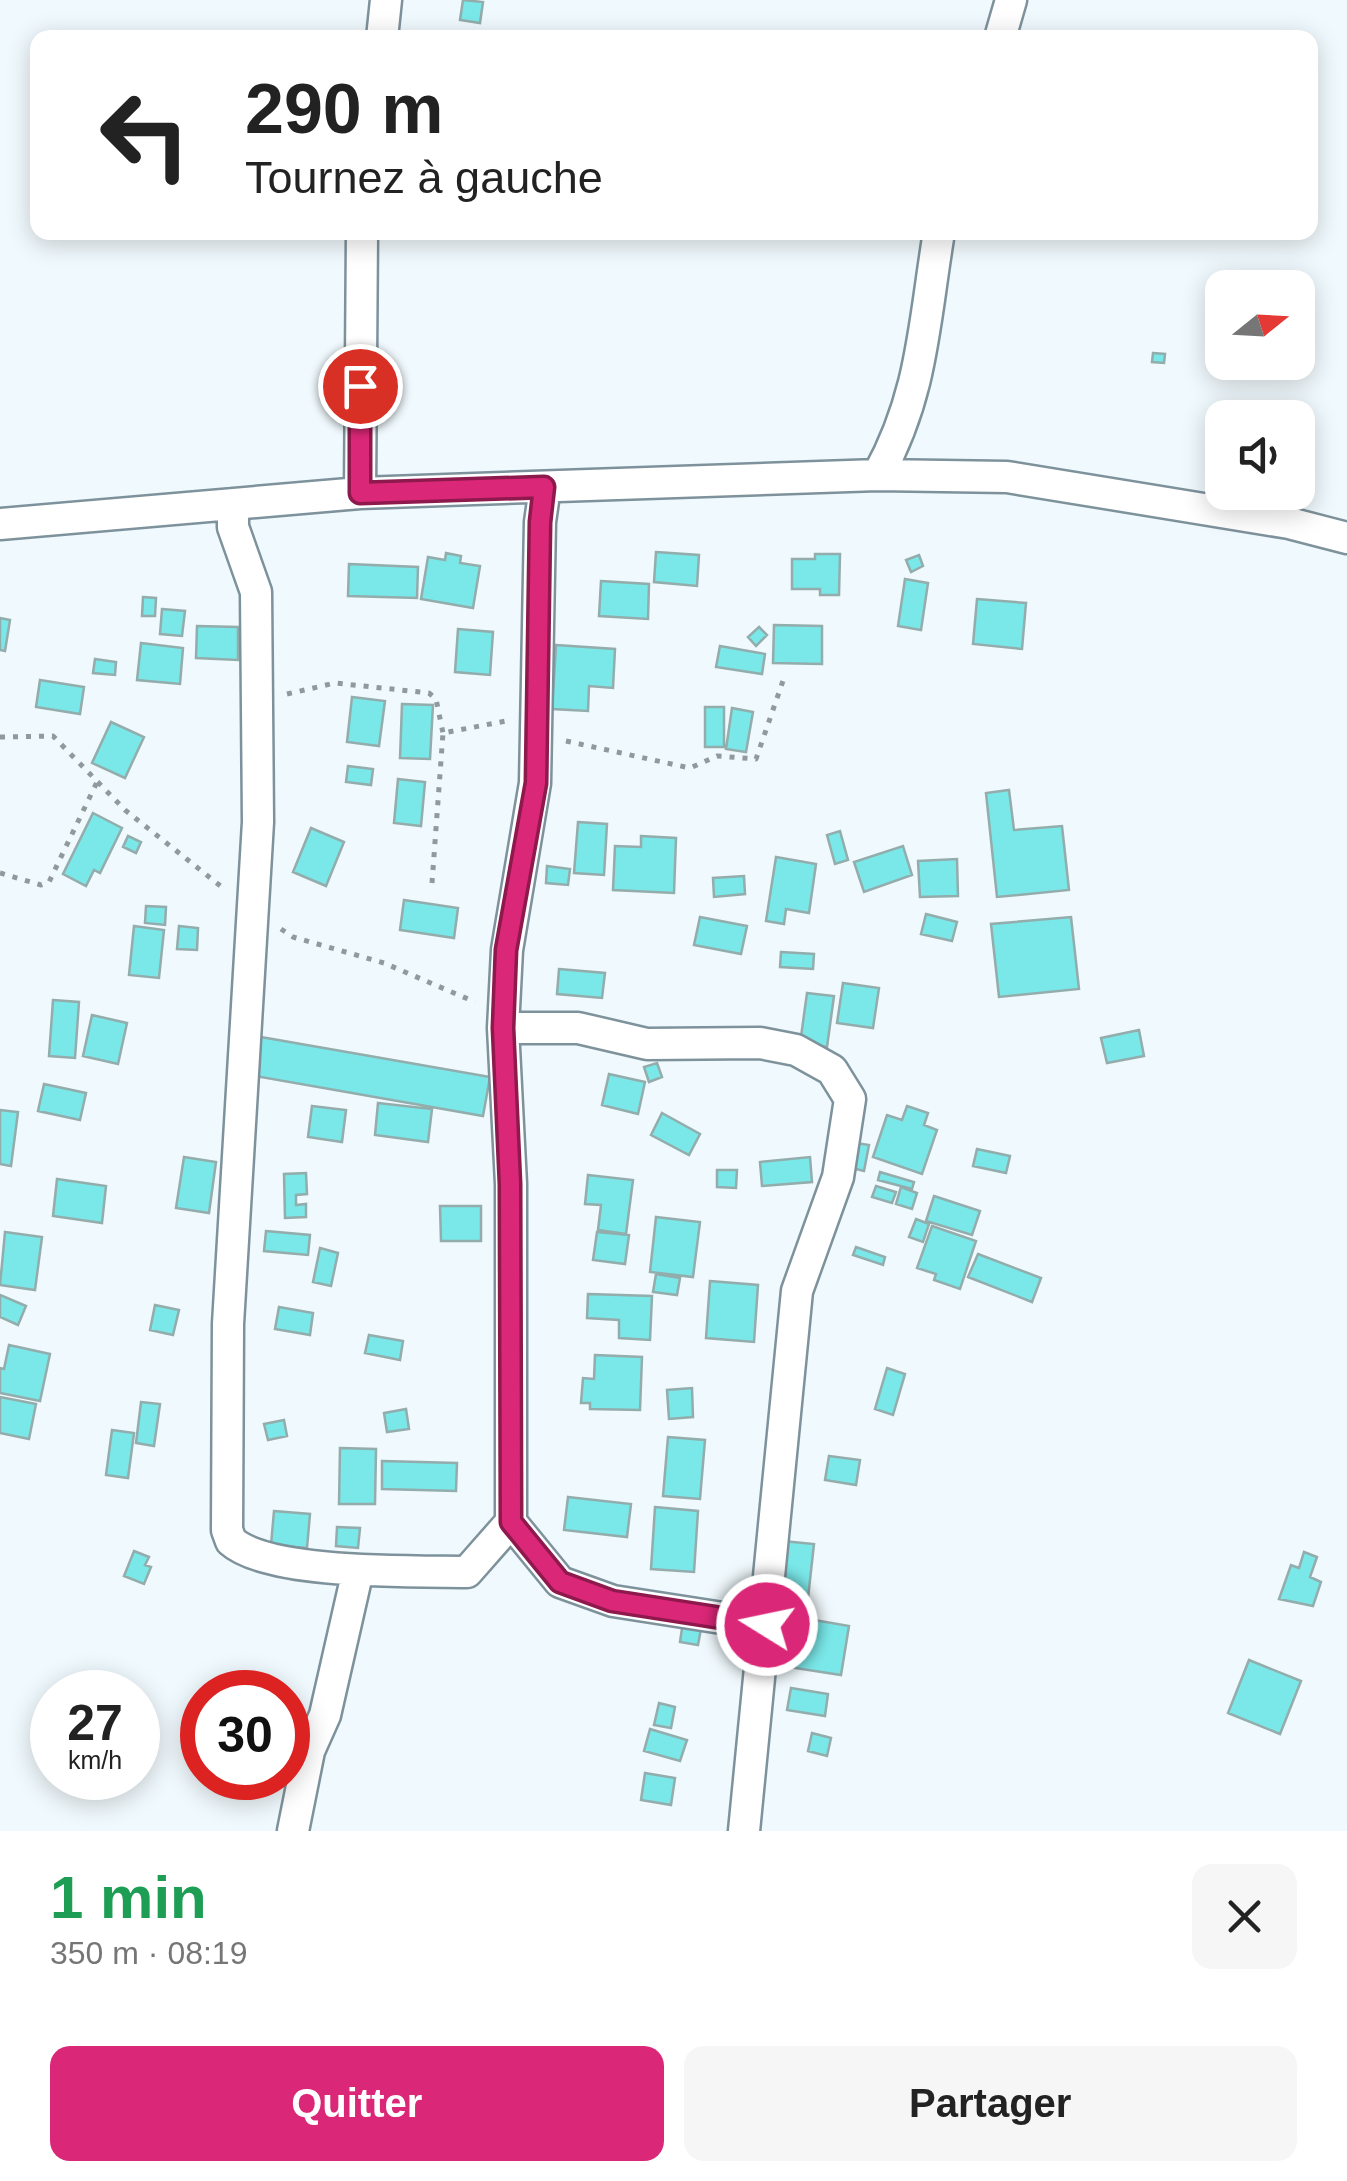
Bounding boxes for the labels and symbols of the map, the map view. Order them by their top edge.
north arrow [1205,270,1315,380]
pin [318,344,403,429]
position arrow [715,1573,819,1677]
speed limit sign: 30 [180,1670,310,1800]

